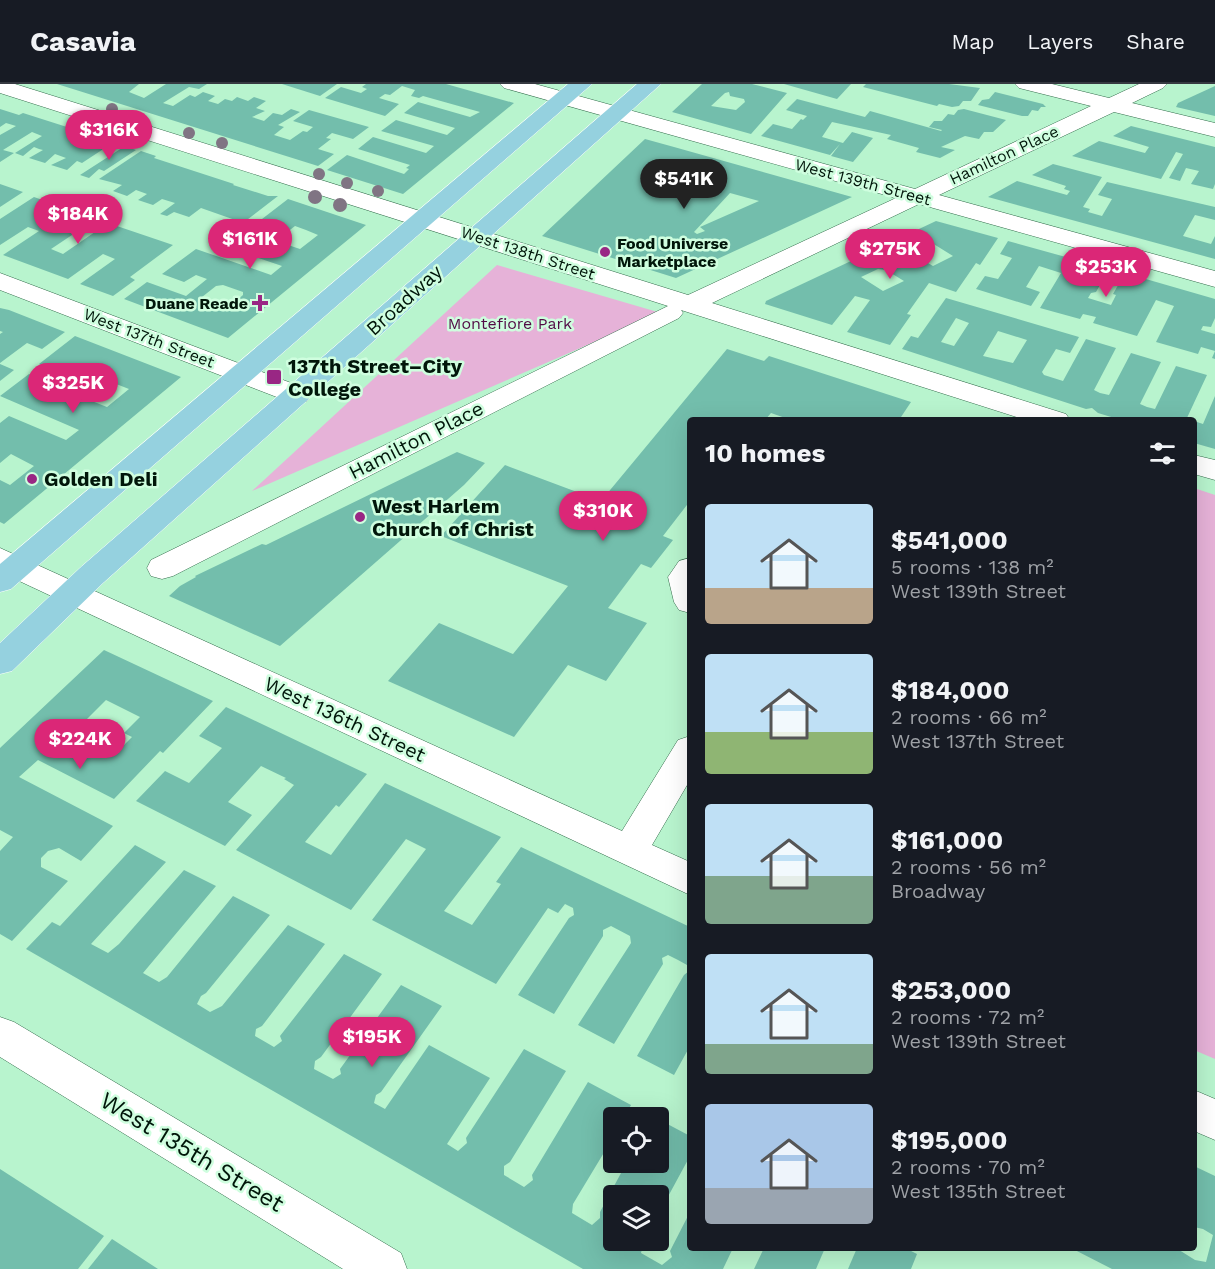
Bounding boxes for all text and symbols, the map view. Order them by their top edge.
text: Casavia [30,25,136,58]
text: Map [951,29,994,54]
text: Layers [1027,29,1093,54]
text: Share [1126,29,1185,54]
pin: $316K [67,110,151,161]
text: $316K [79,117,139,141]
street label: Hamilton Place [946,121,1062,189]
street label: West 139th Street [793,155,933,209]
pin: $541K [642,159,726,210]
text: $541K [654,166,714,190]
pin: $184K [36,194,120,245]
text: $184K [48,201,108,225]
pin: $161K [208,219,292,270]
street label: West 138th Street [458,222,598,284]
text: $161K [222,226,278,250]
pin: $275K [848,229,932,280]
place label: Food Universe Marketplace [617,234,728,271]
text: $275K [859,236,921,260]
marker: Food Universe Marketplace [598,245,612,259]
pin: $253K [1064,247,1148,298]
text: $253K [1075,254,1137,278]
street label: Broadway [361,259,448,340]
place label: Duane Reade [145,294,248,313]
marker: Duane Reade [253,296,267,310]
street label: West 137th Street [81,304,217,372]
park label: Montefiore Park [448,314,572,333]
place label: 137th Street–City College [288,354,463,401]
pin: $325K [31,363,115,414]
marker: 137th Street–City College [265,368,283,386]
text: $325K [42,370,104,394]
street label: Hamilton Place [345,396,487,484]
icon: filters [1146,437,1179,470]
text: 10 homes [705,438,825,468]
place label: Golden Deli [44,467,158,491]
marker: Golden Deli [25,472,39,486]
pin: $310K [561,491,645,542]
place label: West Harlem Church of Christ [372,494,534,541]
text: $310K [573,498,633,522]
marker: West Harlem Church of Christ [353,510,367,524]
text: $541,000 [891,525,1008,555]
icon: home [753,528,825,600]
text: 5 rooms · 138 m² [891,555,1054,579]
text: West 139th Street [891,579,1066,603]
street label: West 136th Street [261,671,430,767]
text: $184,000 [891,675,1009,705]
icon: home [753,678,825,750]
text: 2 rooms · 66 m² [891,705,1047,729]
pin: $224K [38,719,122,770]
text: $224K [48,726,112,750]
text: West 137th Street [891,729,1064,753]
text: $161,000 [891,825,1003,855]
icon: home [753,828,825,900]
text: 2 rooms · 56 m² [891,855,1046,879]
text: Broadway [891,879,985,903]
text: $253,000 [891,975,1011,1005]
icon: home [753,978,825,1050]
text: 2 rooms · 72 m² [891,1005,1044,1029]
pin: $195K [330,1017,414,1068]
text: $195K [342,1024,402,1048]
text: West 139th Street [891,1029,1066,1053]
street label: West 135th Street [95,1086,289,1218]
map controls [603,1107,669,1251]
button: locate [603,1107,669,1173]
text: $195,000 [891,1125,1007,1155]
icon: home [753,1128,825,1200]
text: 2 rooms · 70 m² [891,1155,1045,1179]
text: West 135th Street [891,1179,1065,1203]
button: layers [603,1185,669,1251]

